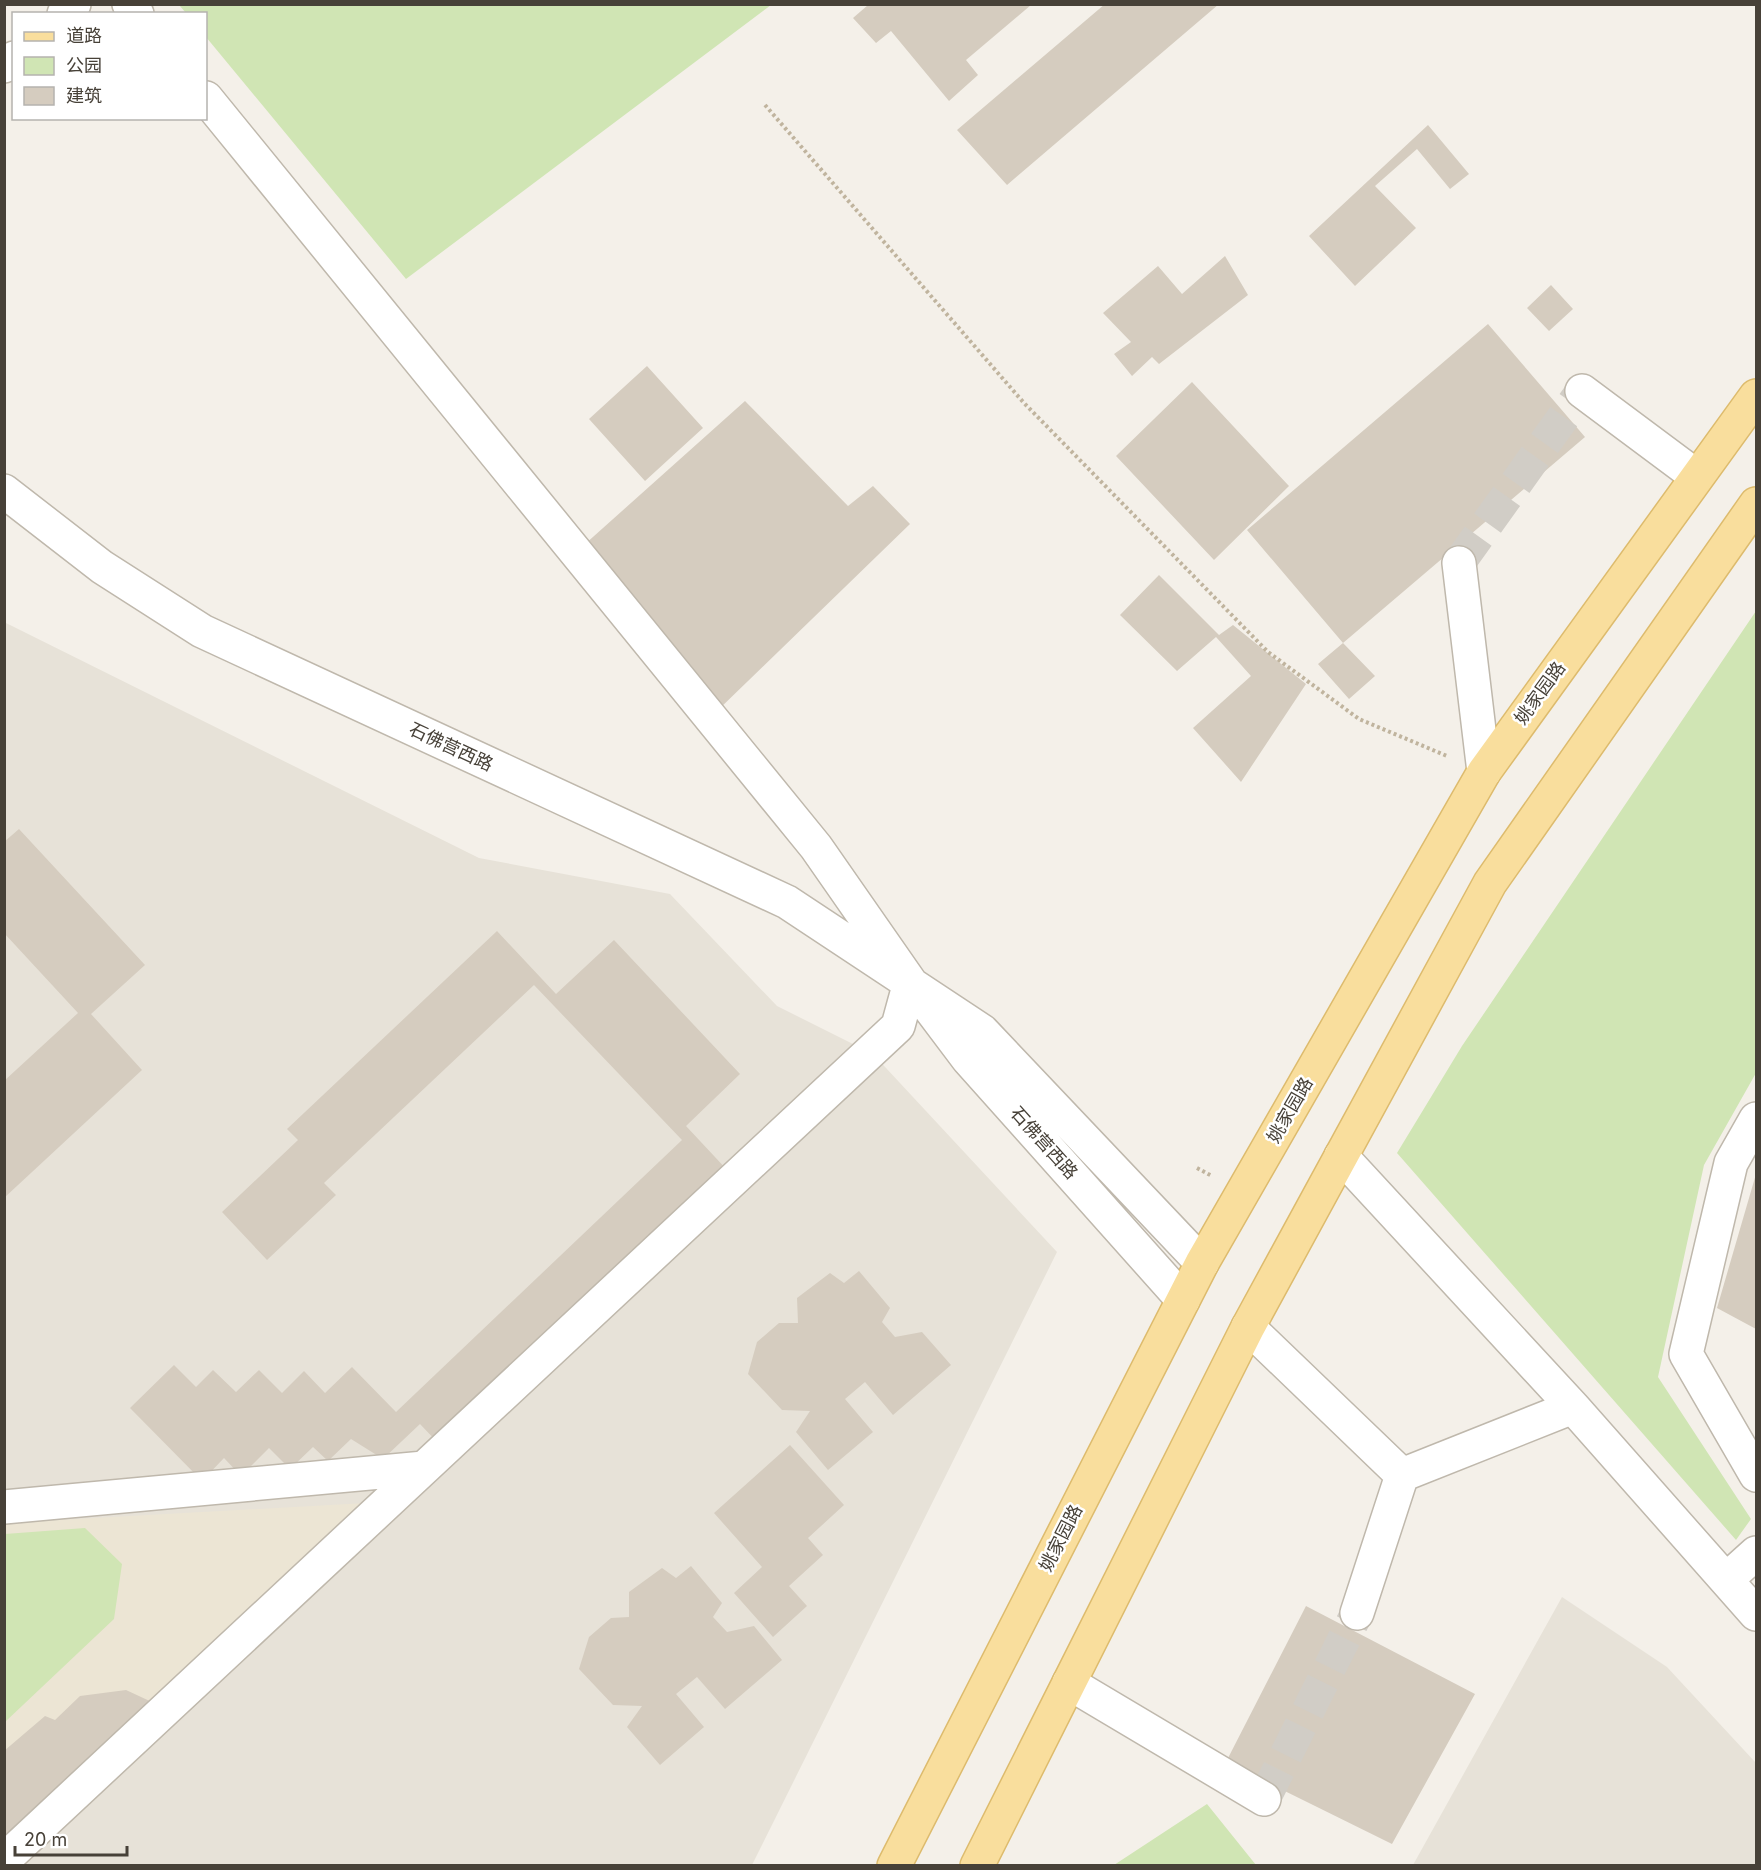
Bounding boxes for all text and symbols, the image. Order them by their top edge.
legend [12,12,207,120]
text: 道路 [66,25,102,46]
text: 公园 [66,55,102,76]
text: 建筑 [66,85,102,106]
street label: 姚家园路 [1510,657,1569,728]
street label: 石佛营西路 [406,718,496,775]
street label: 姚家园路 [1262,1073,1317,1146]
street label: 石佛营西路 [1006,1102,1082,1183]
street label: 姚家园路 [1035,1501,1086,1575]
scale bar [15,1819,128,1857]
text: 20 m [24,1829,67,1850]

